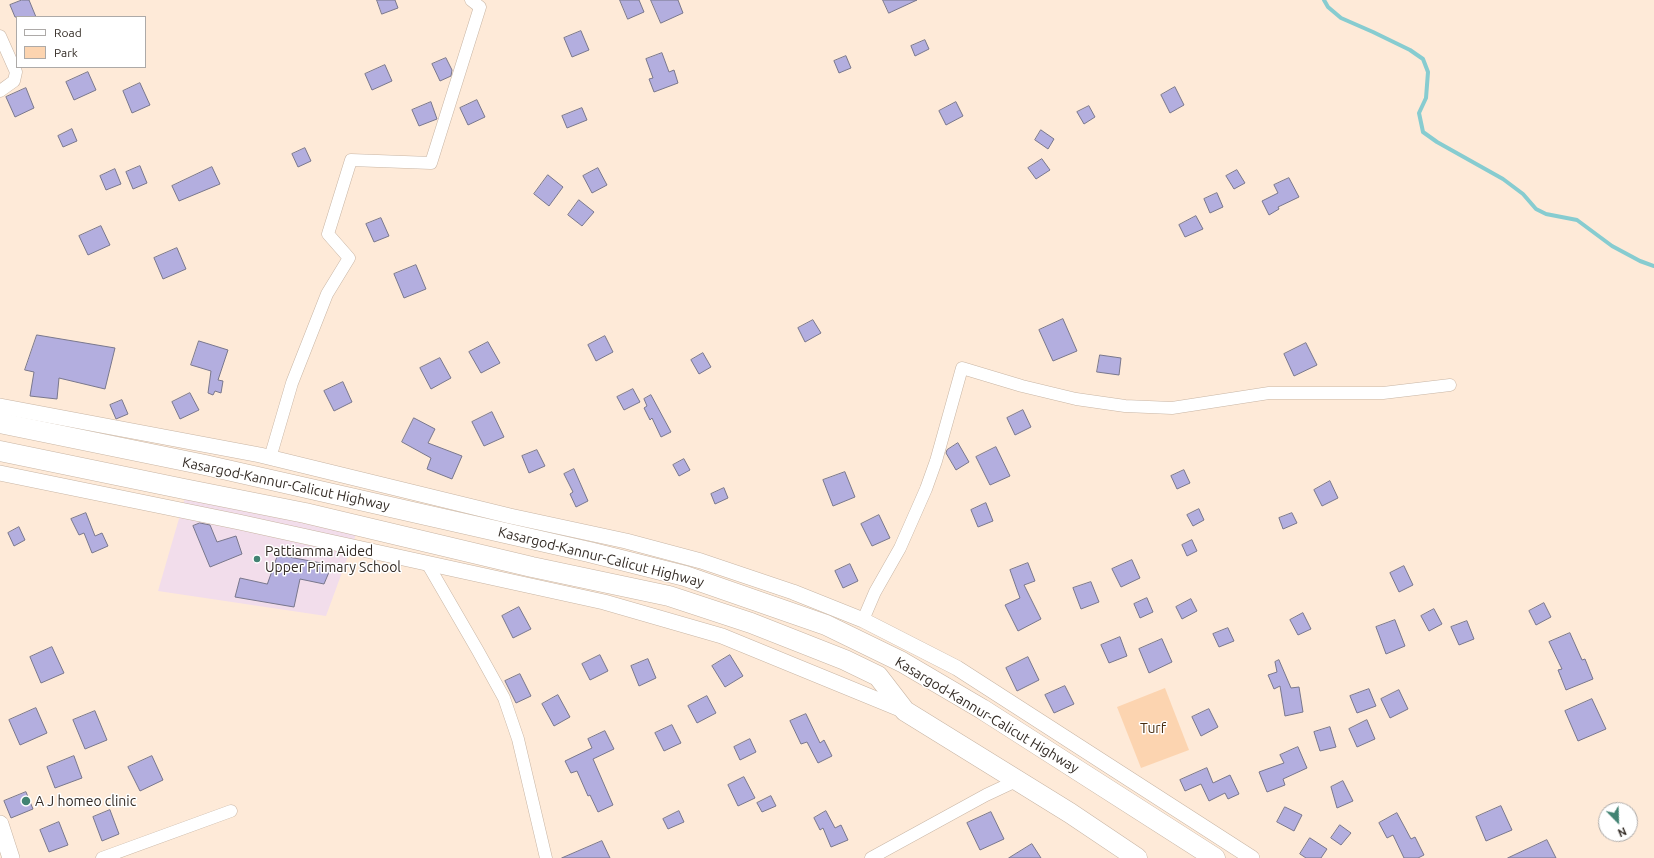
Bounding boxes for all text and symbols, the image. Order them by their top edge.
legend [16,16,146,68]
text: Road [54,26,82,39]
text: Park [54,46,78,59]
street label: Kasargod-Kannur-Calicut Highway [181,454,391,514]
street label: Kasargod-Kannur-Calicut Highway [496,523,706,591]
place label: Pattiamma Aided Upper Primary School [265,543,401,576]
marker: Pattiamma Aided Upper Primary School [252,554,262,564]
street label: Kasargod-Kannur-Calicut Highway [892,653,1082,777]
park label: Turf [1140,720,1166,736]
place label: A J homeo clinic [35,793,136,809]
marker: A J homeo clinic [20,795,32,807]
north arrow [1598,802,1638,842]
text: N [1616,825,1628,839]

